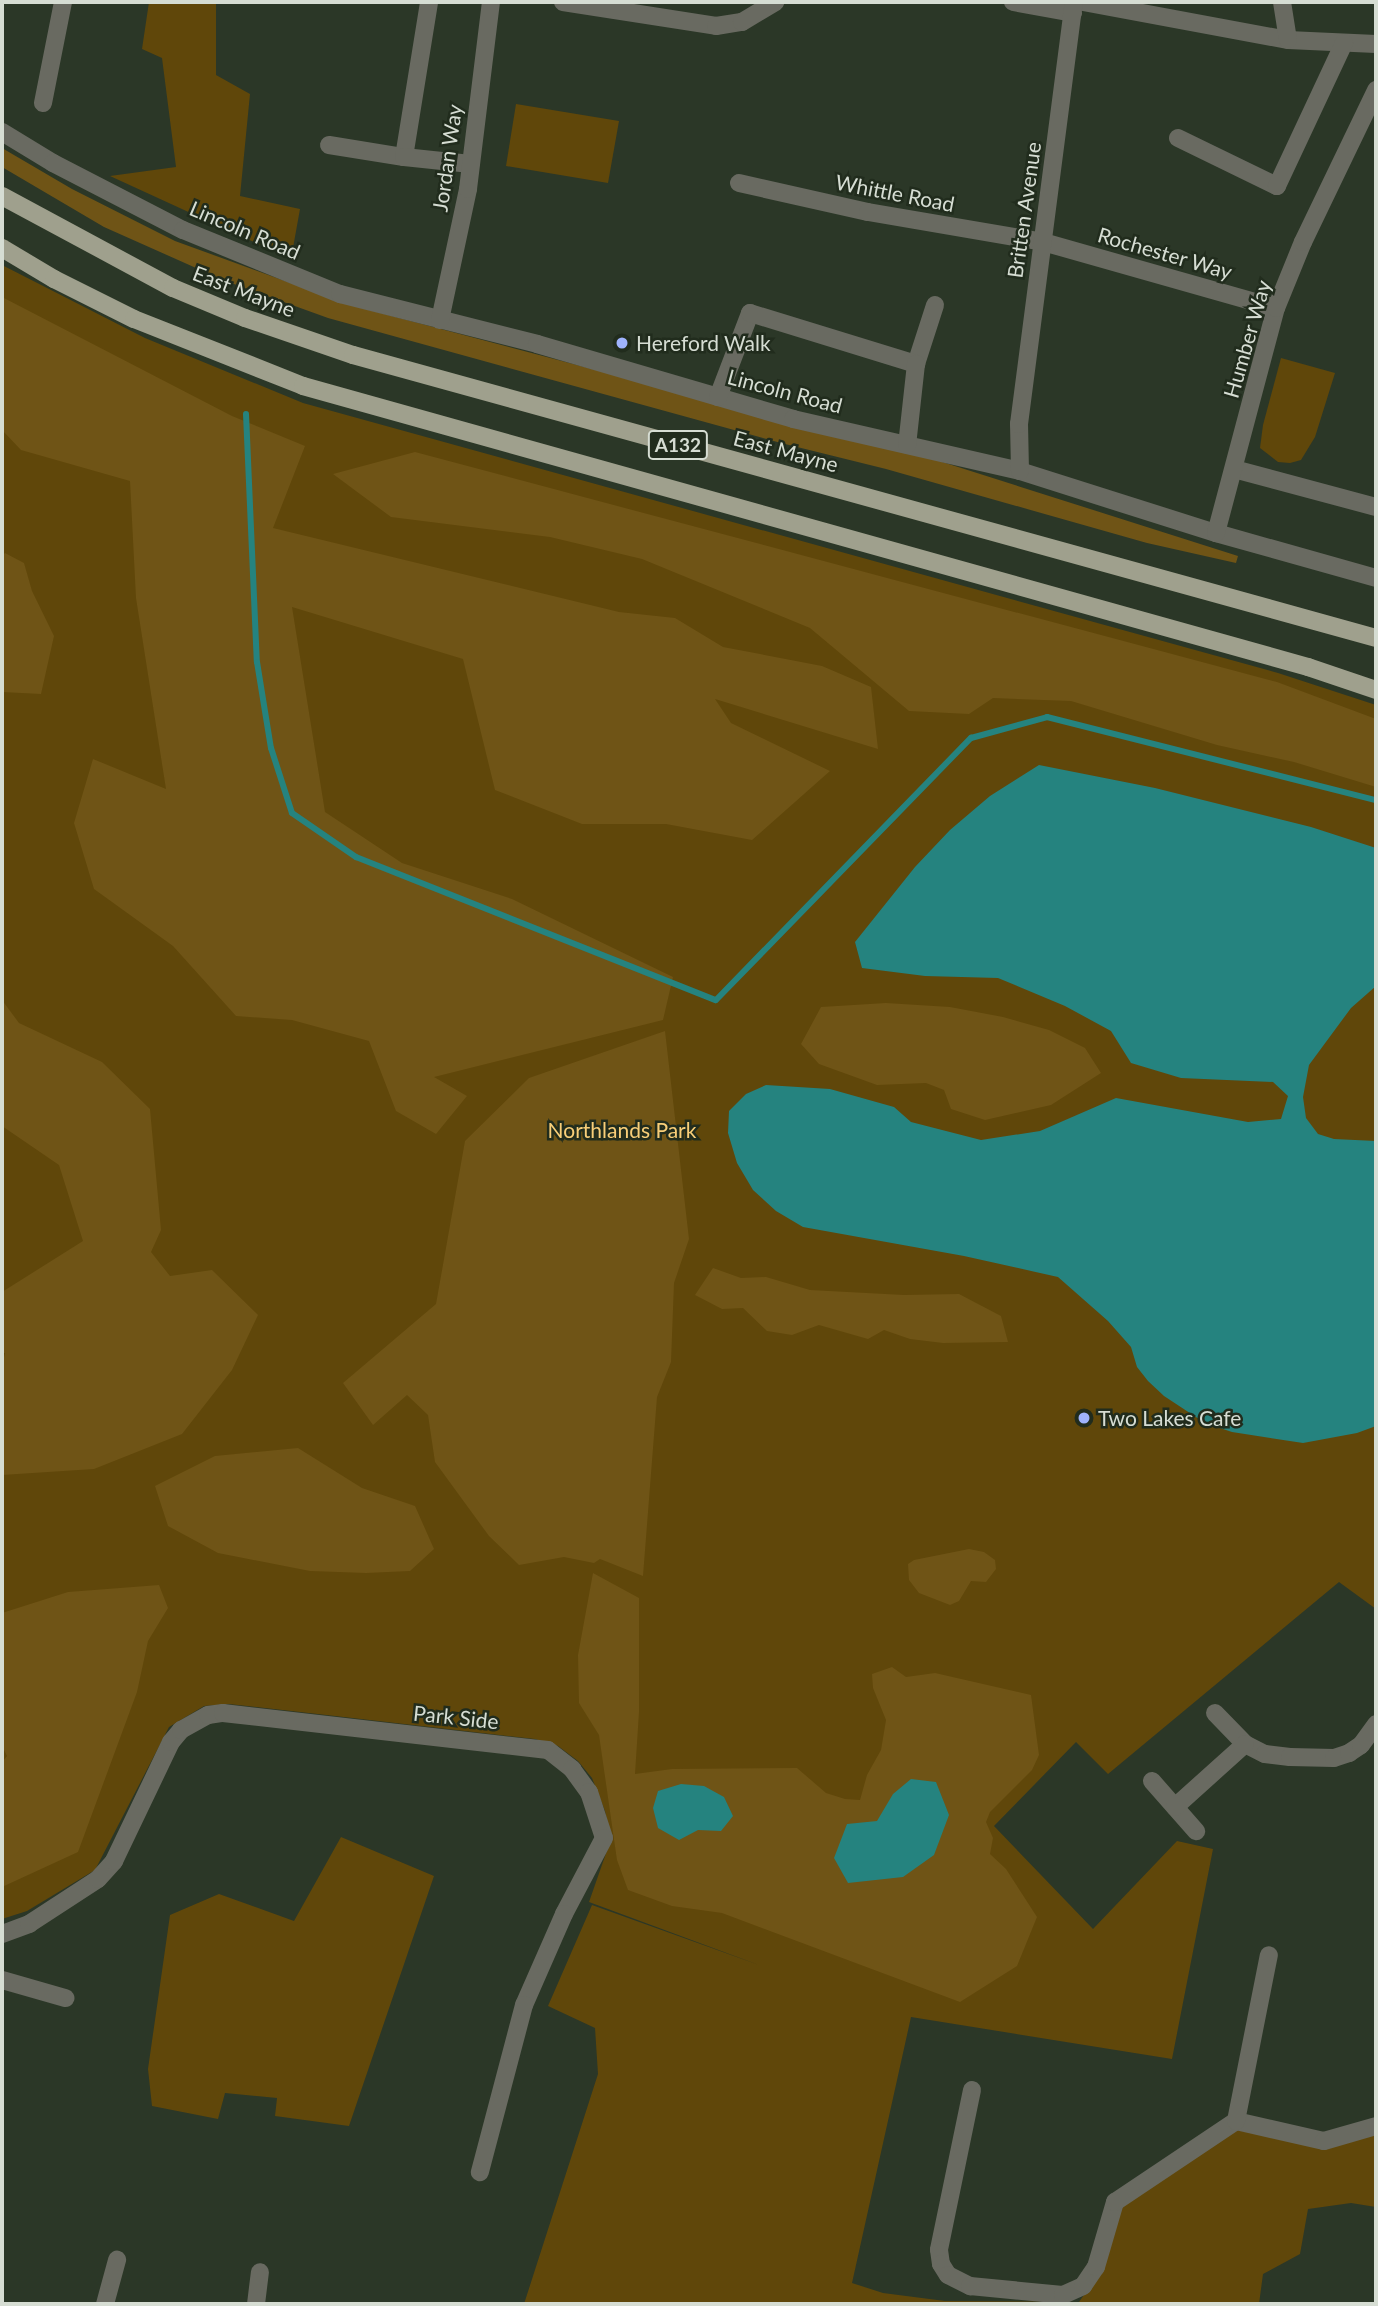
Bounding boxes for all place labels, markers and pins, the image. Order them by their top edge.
place label: Hereford Walk [636,330,771,356]
marker: Hereford Walk [614,335,630,351]
place label: Two Lakes Cafe [1098,1405,1241,1431]
marker: Two Lakes Cafe [1076,1410,1092,1426]

